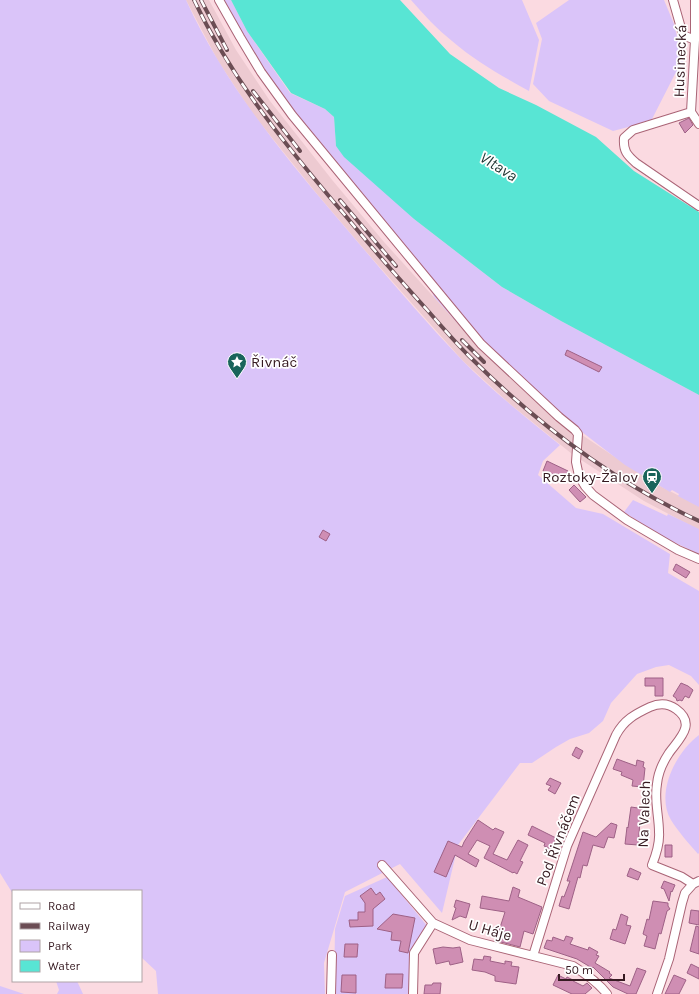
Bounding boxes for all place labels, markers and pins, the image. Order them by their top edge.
place icon: Řivnáč [226,351,248,379]
place label: Řivnáč [251,353,297,371]
station icon: Roztoky-Žalov [641,466,663,494]
place label: Roztoky-Žalov [542,468,638,486]

